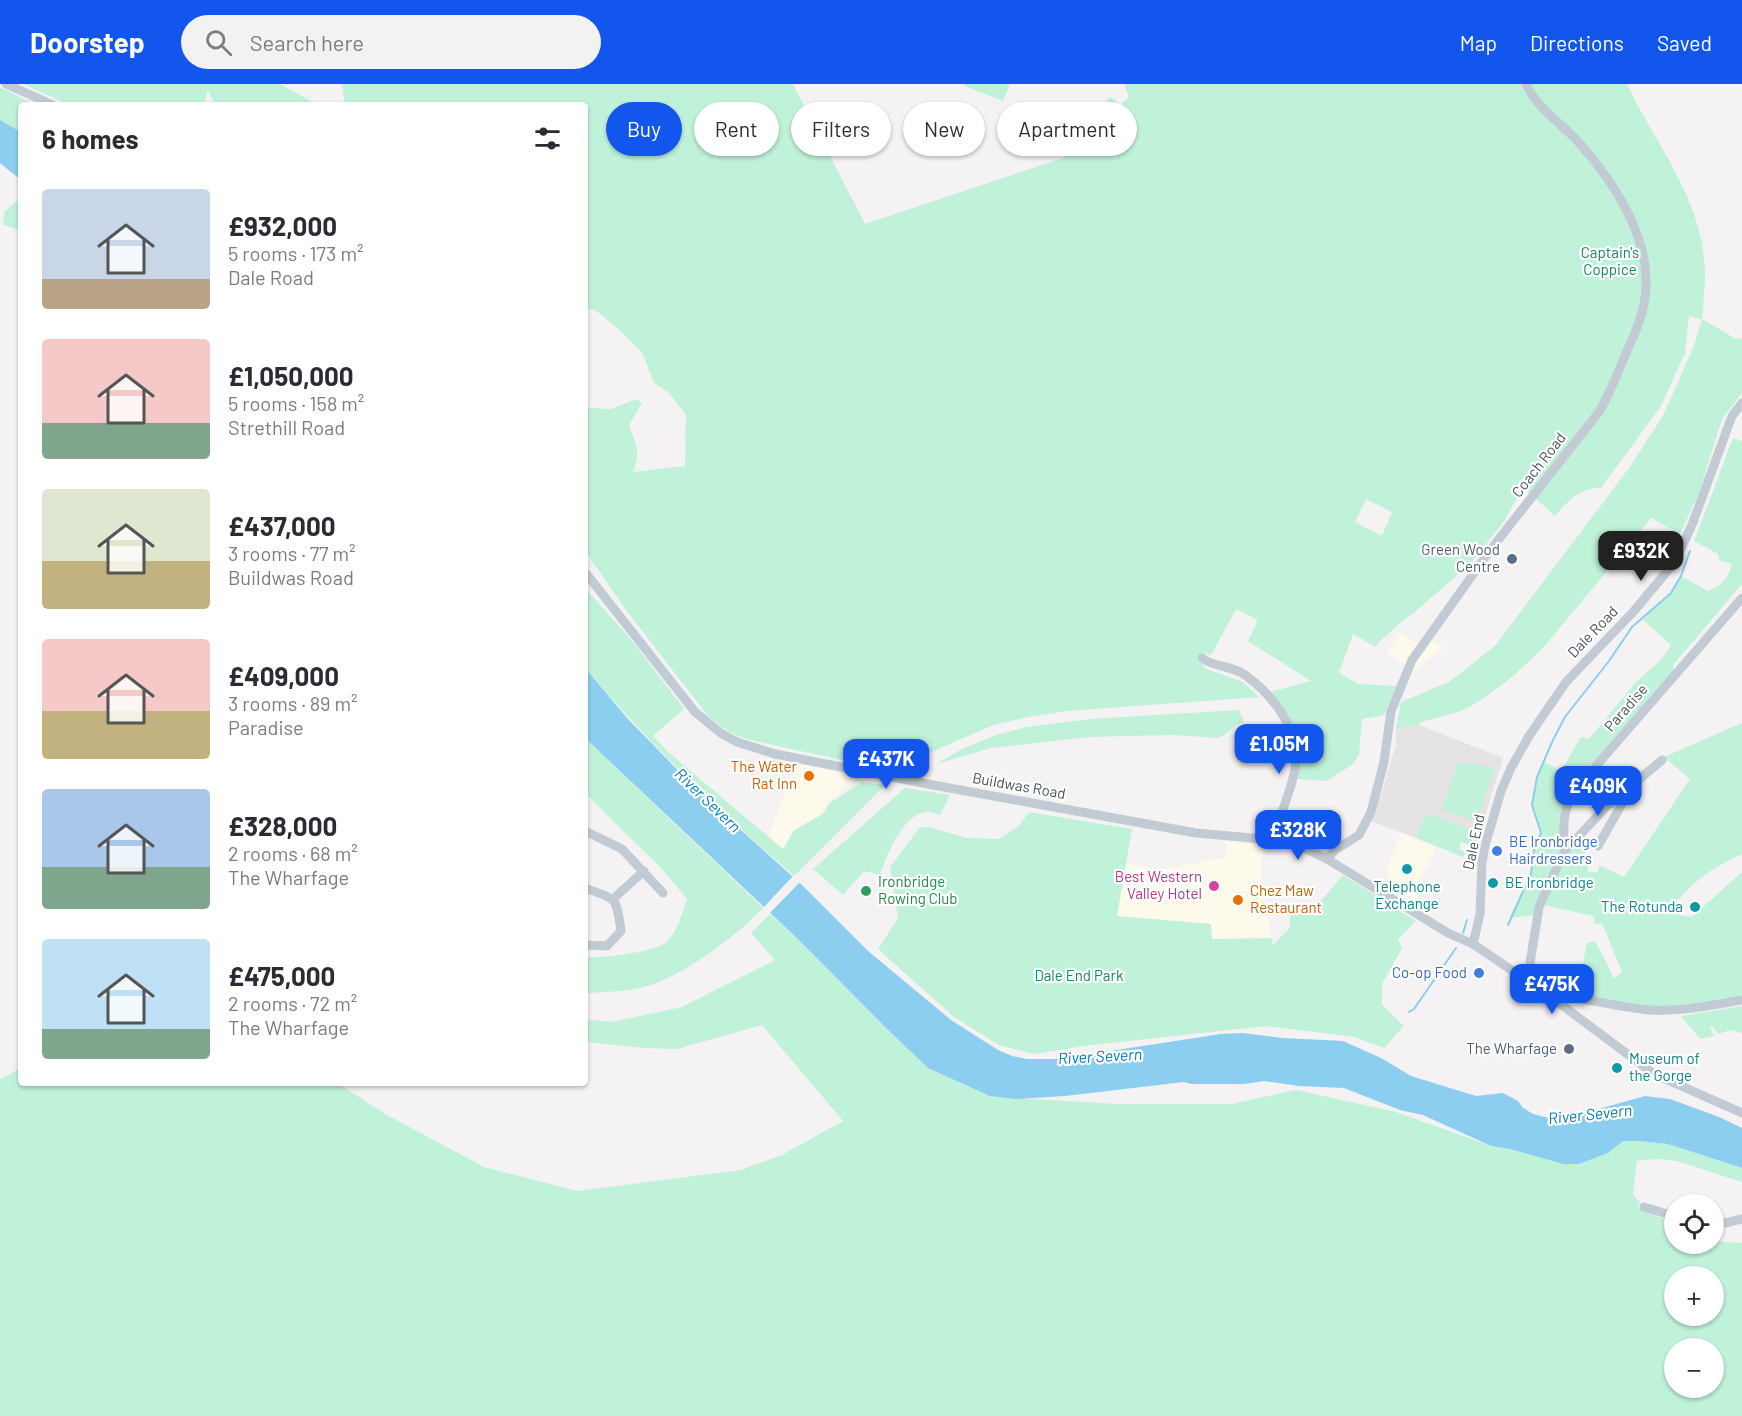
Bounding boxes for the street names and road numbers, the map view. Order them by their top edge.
street label: Coach Road [1507,429,1569,500]
street label: Dale Road [1563,602,1621,661]
street label: Paradise [1600,680,1651,735]
street label: Buildwas Road [971,768,1067,802]
street label: Dale End [1458,812,1488,871]

